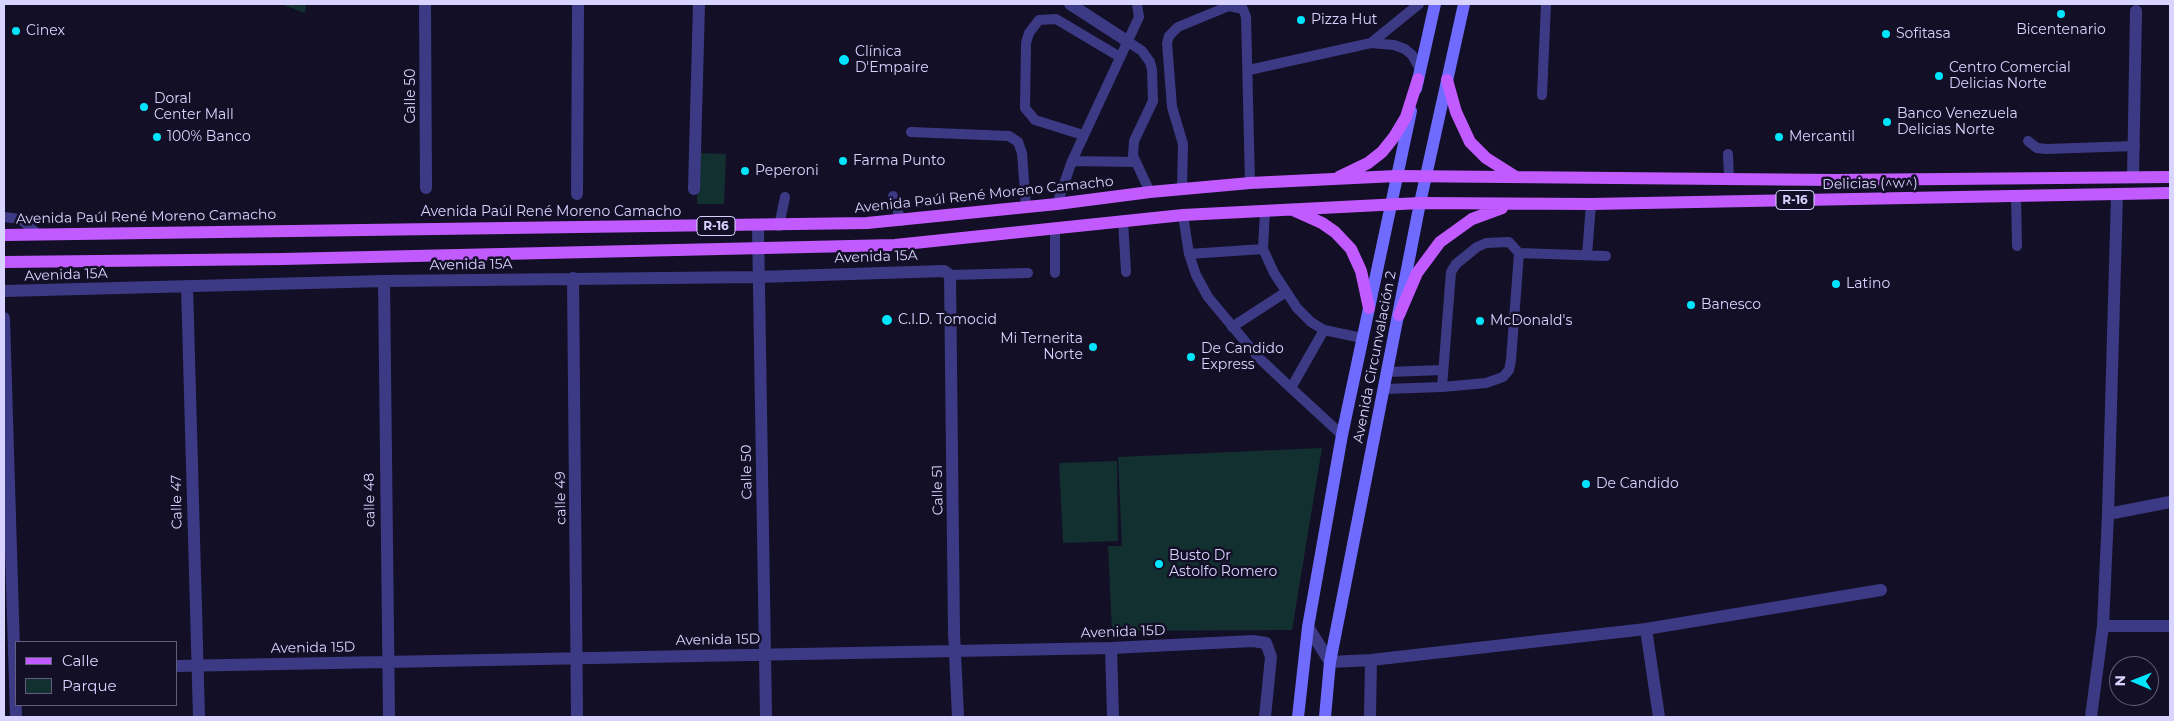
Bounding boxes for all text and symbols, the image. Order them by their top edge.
marker: Bicentenario [2055,8,2067,20]
place label: Pizza Hut [1311,12,1378,28]
marker: Pizza Hut [1295,14,1307,26]
place label: Bicentenario [2016,22,2106,38]
place label: Cinex [26,23,65,39]
marker: Cinex [10,25,22,37]
place label: Sofitasa [1896,26,1951,42]
marker: Sofitasa [1880,28,1892,40]
place label: Clínica D'Empaire [855,44,929,76]
marker: Clínica D'Empaire [837,53,851,67]
place label: Centro Comercial Delicias Norte [1949,60,2071,92]
street label: Calle 50 [403,69,419,123]
marker: Centro Comercial Delicias Norte [1933,70,1945,82]
place label: Doral Center Mall [154,91,234,124]
marker: Doral Center Mall [138,101,150,113]
place label: Banco Venezuela Delicias Norte [1897,106,2018,138]
marker: Banco Venezuela Delicias Norte [1881,116,1893,128]
place label: 100% Banco [167,129,251,145]
place label: Mercantil [1789,129,1855,145]
marker: 100% Banco [151,131,163,143]
marker: Mercantil [1773,131,1785,143]
place label: Farma Punto [853,153,945,169]
marker: Farma Punto [837,155,849,167]
place label: Peperoni [755,163,819,179]
marker: Peperoni [739,165,751,177]
street label: Avenida Paúl René Moreno Camacho [854,173,1114,217]
street label: Delicias (^w^) [1822,175,1918,193]
road number: R-16 [1776,190,1814,210]
street label: Avenida Paúl René Moreno Camacho [421,204,681,220]
street label: Avenida Paúl René Moreno Camacho [16,206,276,228]
road number: R-16 [697,217,735,236]
street label: Avenida 15A [834,247,918,267]
street label: Avenida 15A [429,256,513,274]
street label: Avenida 15A [24,265,108,285]
street label: Avenida Circunvalación 2 [1350,270,1400,444]
place label: Latino [1846,276,1890,292]
marker: Latino [1830,278,1842,290]
place label: Banesco [1701,297,1761,313]
marker: Banesco [1685,299,1697,311]
place label: C.I.D. Tomocid [898,312,997,328]
marker: C.I.D. Tomocid [880,313,894,327]
place label: McDonald's [1490,313,1572,329]
marker: McDonald's [1474,315,1486,327]
place label: Mi Ternerita Norte [1000,331,1083,364]
marker: Mi Ternerita Norte [1087,341,1099,353]
place label: De Candido Express [1201,341,1284,374]
marker: De Candido Express [1185,351,1197,363]
street label: Calle 50 [738,444,756,500]
street label: Calle 51 [929,465,947,515]
street label: calle 49 [552,471,570,525]
street label: calle 48 [361,473,379,527]
street label: Calle 47 [168,475,186,529]
place label: De Candido [1596,476,1679,492]
marker: De Candido [1580,478,1592,490]
place label: Busto Dr Astolfo Romero [1169,548,1277,580]
marker: Busto Dr Astolfo Romero [1153,558,1165,570]
street label: Avenida 15D [1080,622,1166,642]
street label: Avenida 15D [676,631,760,649]
street label: Avenida 15D [271,639,355,657]
legend [15,641,178,706]
text: Calle [62,651,99,670]
north arrow [2109,656,2159,706]
text: N [2111,675,2129,687]
text: Parque [62,676,117,695]

